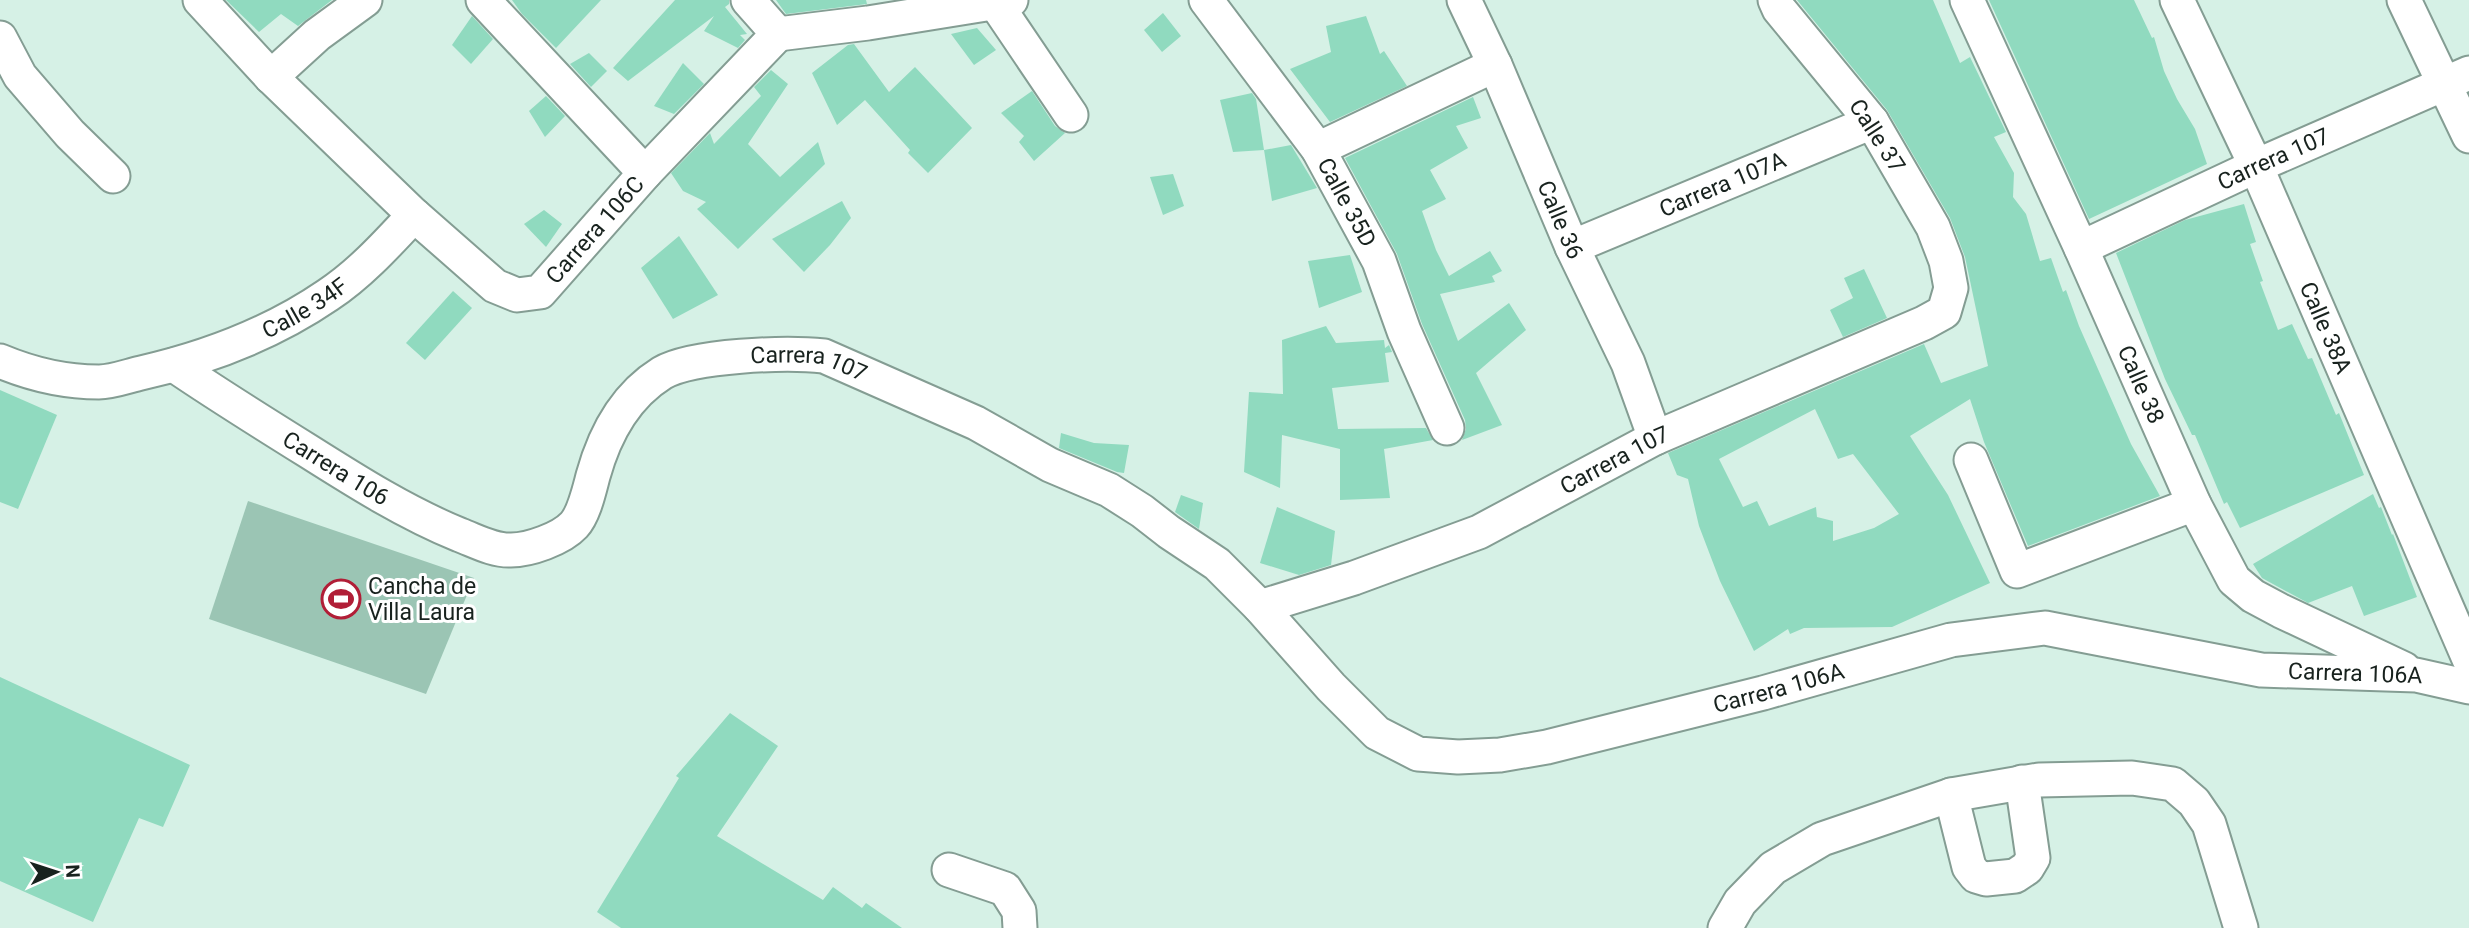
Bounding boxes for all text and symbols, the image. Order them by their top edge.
street label: Calle 37 [1843,94,1911,178]
street label: Carrera 107 [2213,122,2333,196]
street label: Carrera 107A [1655,146,1790,223]
street label: Calle 35D [1312,153,1382,252]
street label: Carrera 106C [540,171,649,289]
street label: Calle 36 [1532,176,1589,263]
street label: Calle 34F [258,272,353,344]
street label: Calle 38A [2294,278,2358,378]
street label: Carrera 107 [750,341,871,387]
street label: Calle 38 [2112,341,2170,428]
street label: Carrera 107 [1555,420,1673,500]
street label: Carrera 106 [278,425,394,511]
place label: Cancha de Villa Laura [368,573,476,626]
sports icon: Cancha de Villa Laura [320,578,362,620]
street label: Carrera 106A [1710,657,1847,718]
street label: Carrera 106A [2288,657,2423,689]
north arrow [21,837,91,907]
text: N [61,864,84,878]

